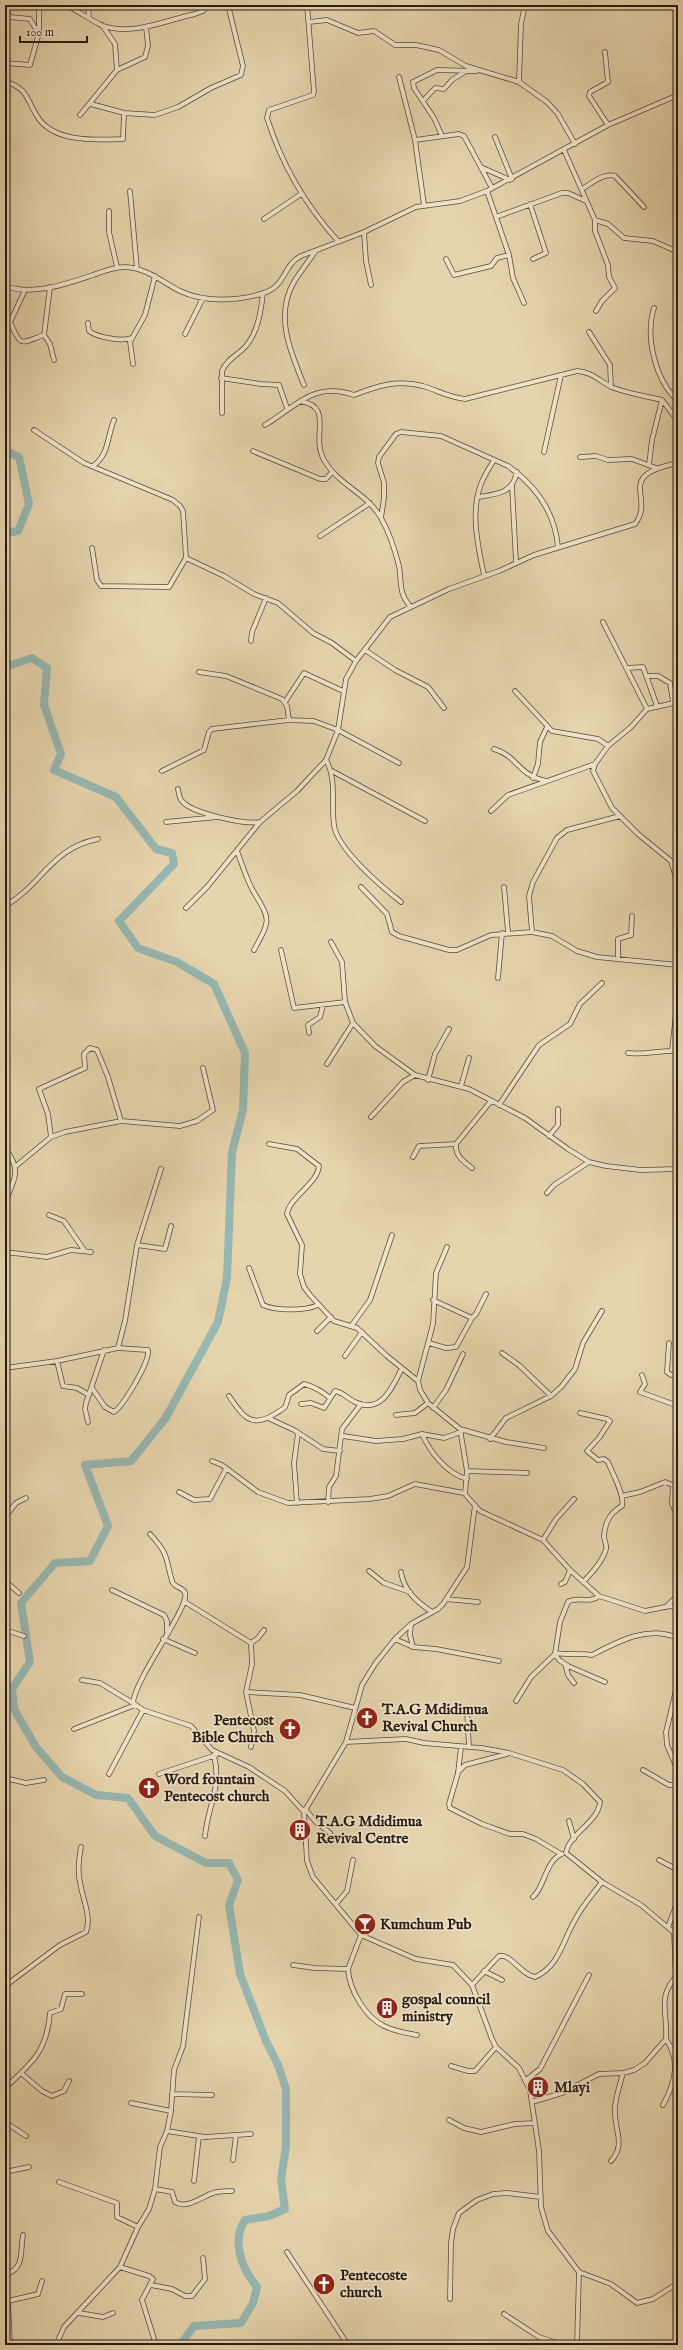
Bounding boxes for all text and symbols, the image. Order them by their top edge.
scale bar [20,18,87,44]
text: 100 m [26,25,54,40]
place label: T.A.G Mdidimua Revival Church [381,1700,489,1736]
church icon: T.A.G Mdidimua Revival Church [354,1705,380,1731]
place label: Pentecost Bible Church [192,1711,275,1747]
church icon: Pentecost Bible Church [277,1716,303,1742]
place label: Word fountain Pentecost church [163,1770,271,1806]
church icon: Word fountain Pentecost church [136,1775,162,1801]
place label: T.A.G Mdidimua Revival Centre [315,1812,423,1848]
building icon: T.A.G Mdidimua Revival Centre [287,1817,313,1843]
bar icon: Kumchum Pub [352,1911,378,1937]
place label: Kumchum Pub [380,1915,472,1934]
place label: gospal council ministry [402,1990,491,2026]
building icon: gospal council ministry [374,1995,400,2021]
building icon: Mlayi [525,2074,551,2100]
place label: Mlayi [554,2078,590,2097]
place label: Pentecoste church [340,2266,407,2302]
church icon: Pentecoste church [311,2271,337,2297]

